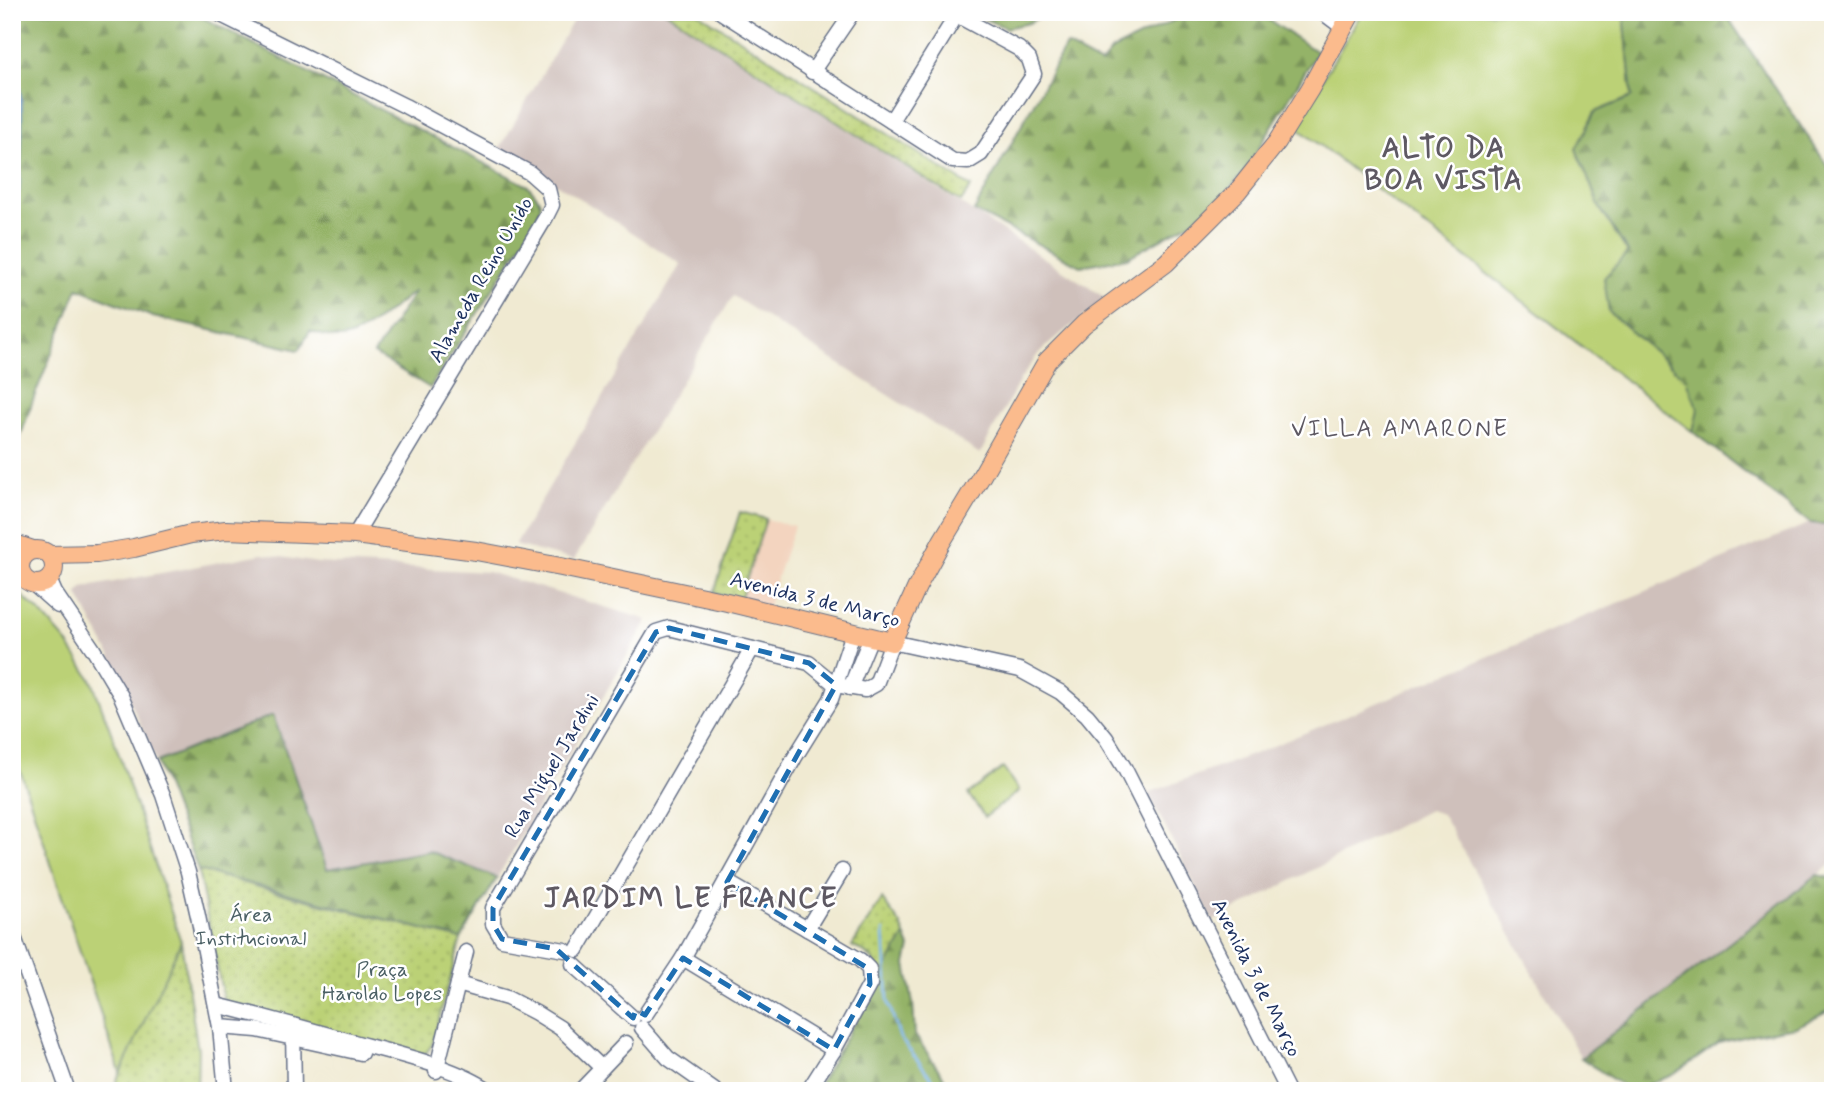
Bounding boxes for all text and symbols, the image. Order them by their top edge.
district label: ALTO DA BOA VISTA [1364,131,1524,200]
street label: Alameda Reino Unido [422,192,540,368]
district label: VILLA AMARONE [1291,414,1509,445]
street label: Avenida 3 de Março [727,565,903,635]
street label: Rua Miguel Jardini [498,689,608,844]
district label: JARDIM LE FRANCE [544,881,838,918]
street label: Avenida 3 de Março [1204,894,1308,1062]
park label: Área Institucional [195,901,307,953]
park label: Praça Haroldo Lopes [322,956,442,1008]

